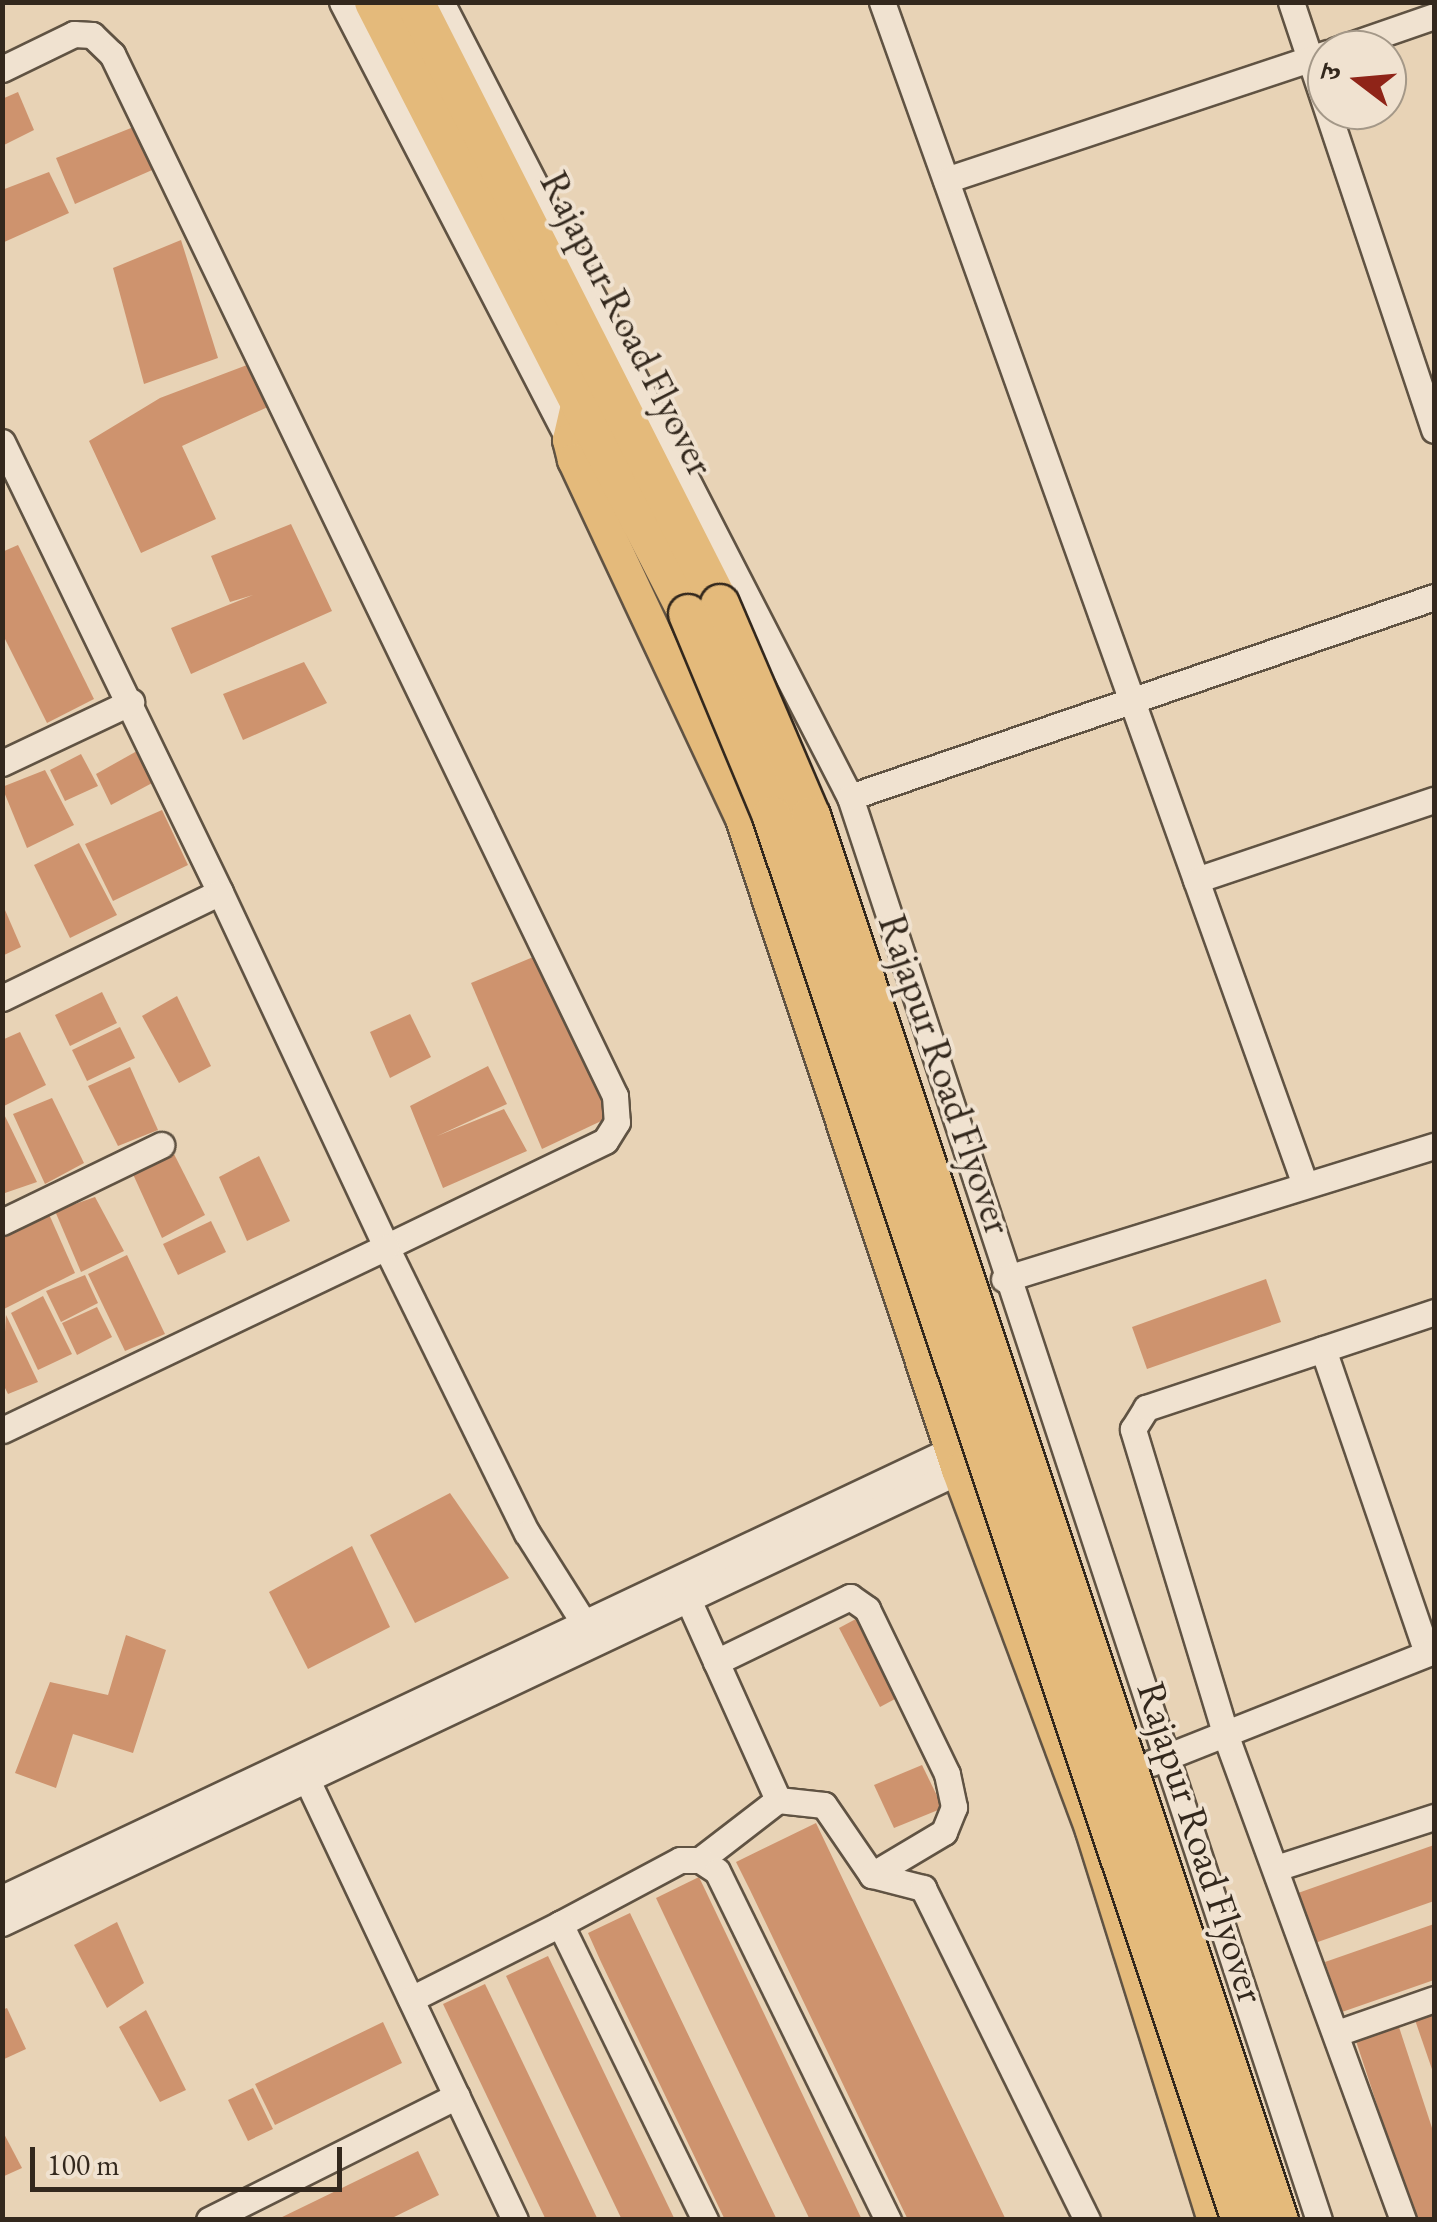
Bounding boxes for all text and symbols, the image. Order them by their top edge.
north arrow [1307,30,1407,130]
text: उ [1311,60,1349,84]
street label: Rajapur Road Flyover [531,163,725,483]
street label: Rajapur Road Flyover [869,908,1023,1240]
street label: Rajapur Road Flyover [1127,1675,1277,2009]
scale bar [35,2127,348,2189]
text: 100 m [47,2145,120,2184]

